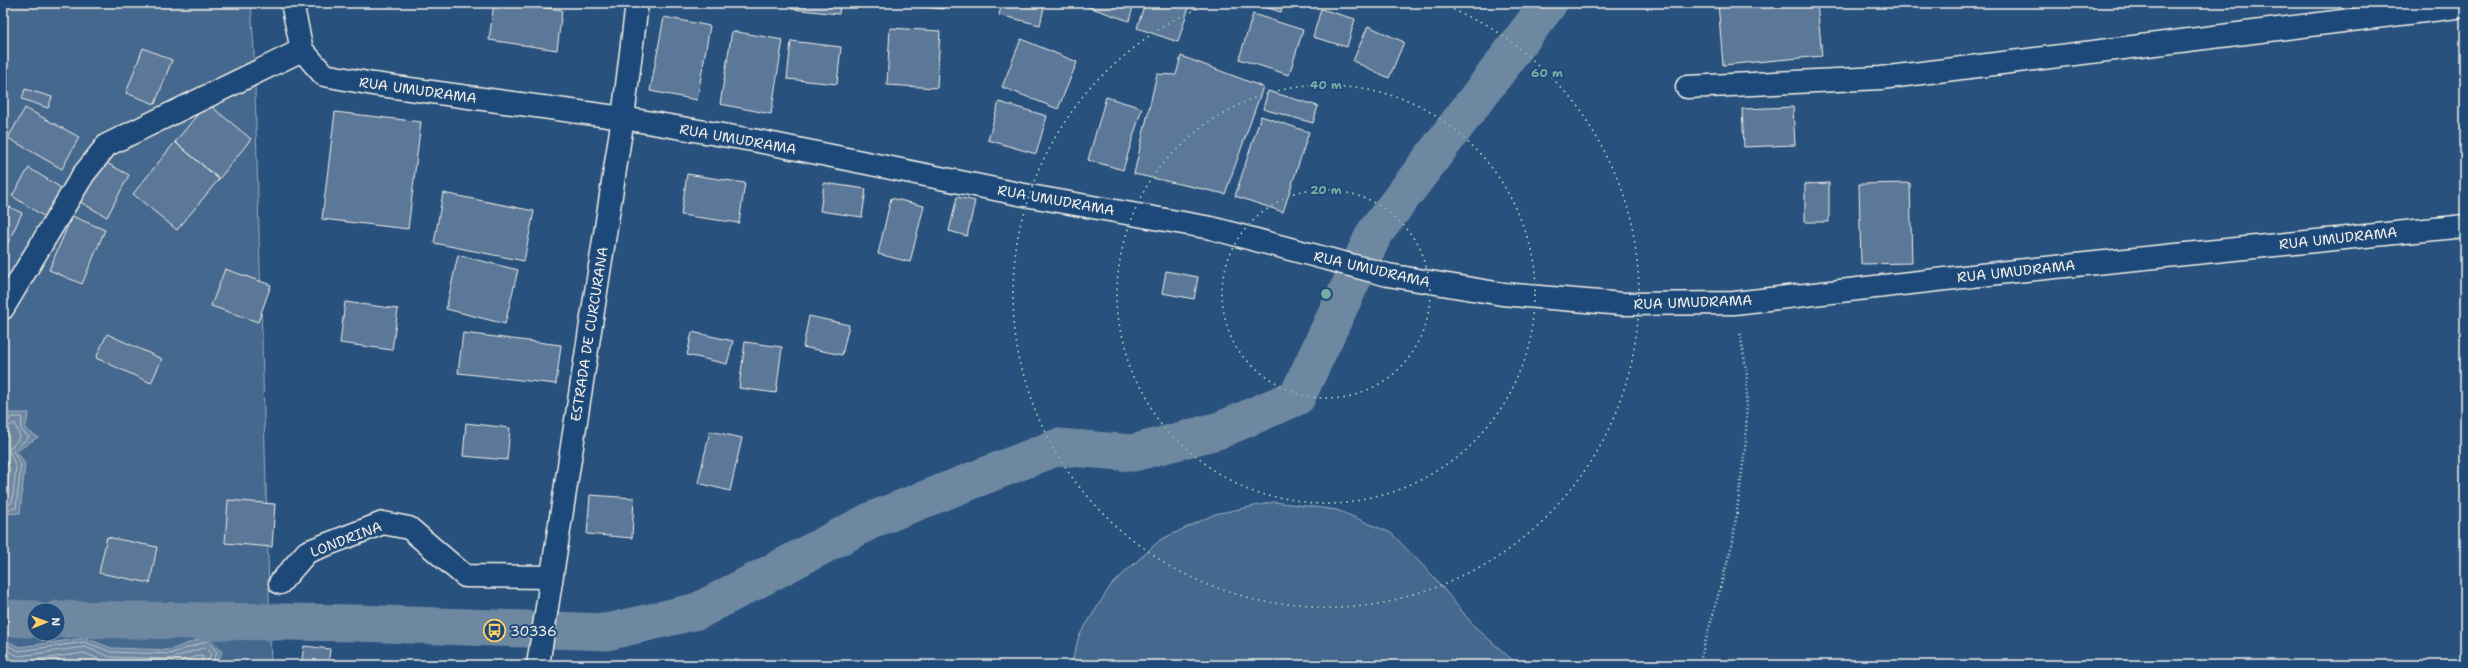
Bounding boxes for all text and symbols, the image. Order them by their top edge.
text: 60 m [1531,65,1563,81]
street label: RUA UMUDRAMA [358,73,478,107]
text: 40 m [1310,77,1342,93]
street label: RUA UMUDRAMA [678,120,798,158]
street label: RUA UMUDRAMA [996,181,1116,219]
text: 20 m [1310,182,1342,198]
street label: RUA UMUDRAMA [2278,223,2398,253]
street label: ESTRADA DE CURCURANA [566,245,612,423]
street label: RUA UMUDRAMA [1312,247,1432,291]
street label: RUA UMUDRAMA [1956,256,2076,286]
centre of rings [1319,287,1333,301]
street label: RUA UMUDRAMA [1633,291,1753,313]
street label: LONDRINA [308,517,384,561]
north arrow [26,602,66,642]
text: N [48,617,63,627]
bus stop icon: 30336 [482,618,508,644]
place label: 30336 [510,622,557,640]

